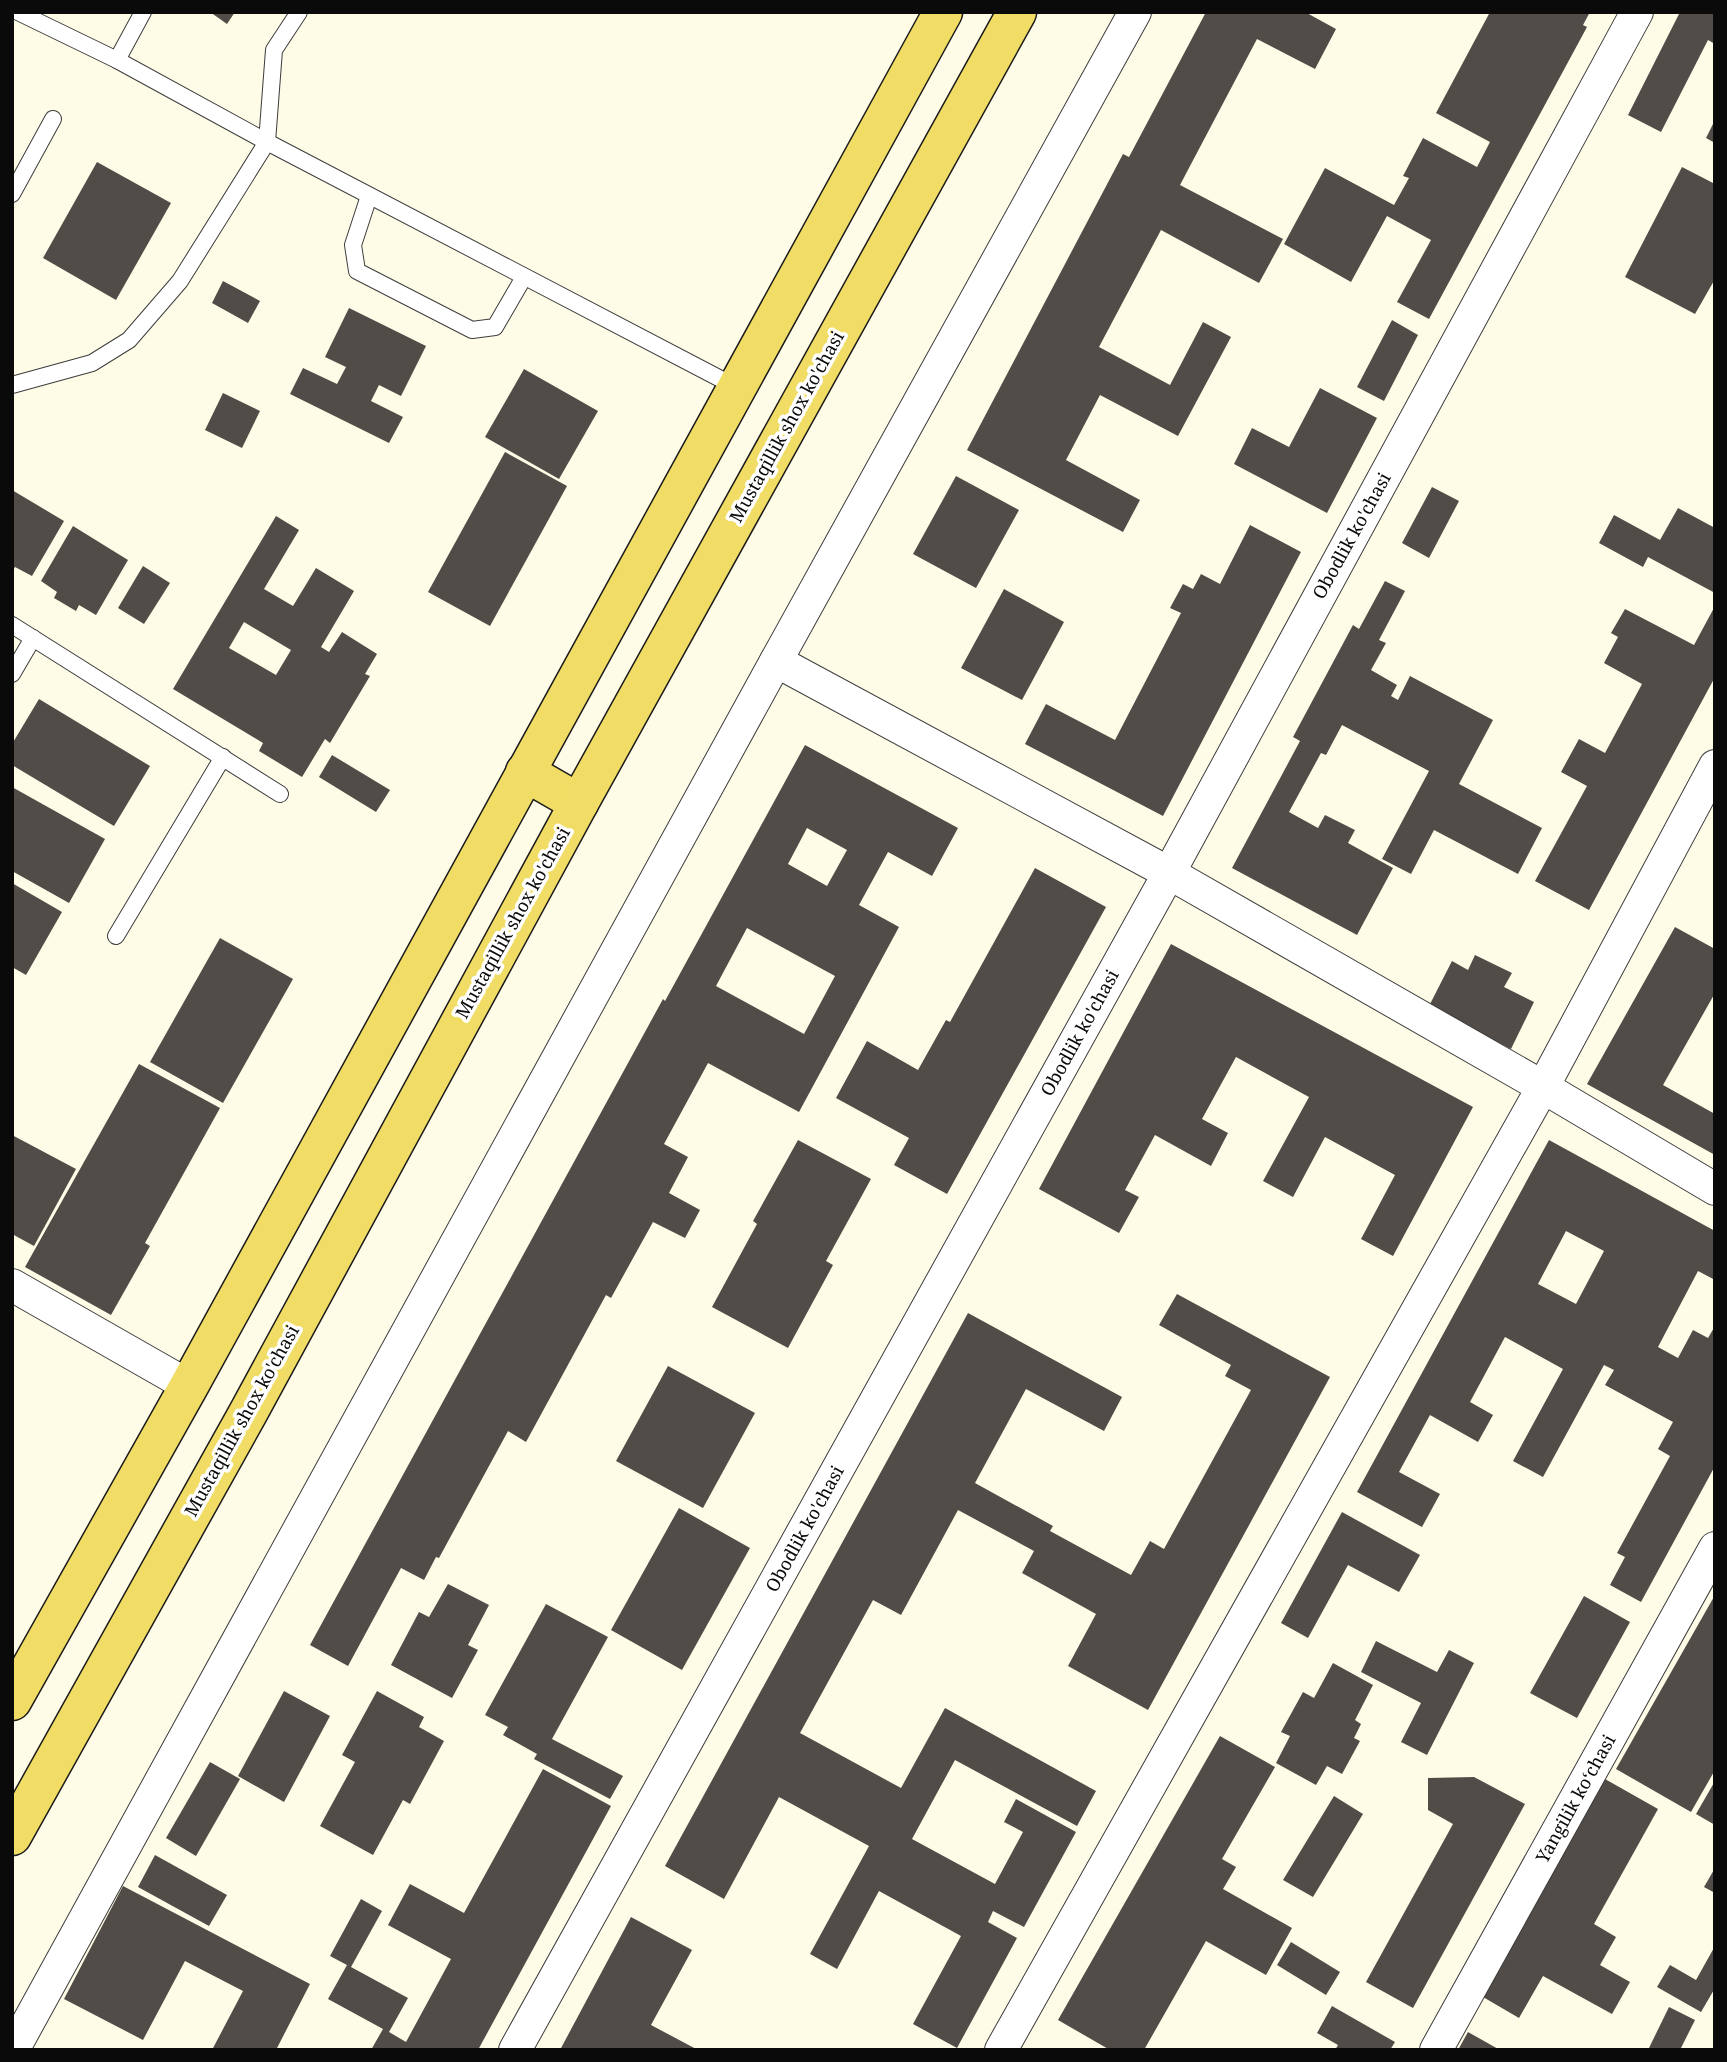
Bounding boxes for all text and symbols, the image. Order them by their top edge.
street label: Mustaqillik shox ko'chasi [723,326,849,526]
street label: Obodlik ko'chasi [1306,468,1396,603]
street label: Mustaqillik shox ko'chasi [449,822,575,1022]
street label: Obodlik ko'chasi [1034,965,1124,1100]
street label: Mustaqillik shox ko'chasi [178,1320,304,1520]
street label: Obodlik ko'chasi [759,1461,849,1596]
street label: Yangilik koʻchasi [1529,1730,1620,1868]

